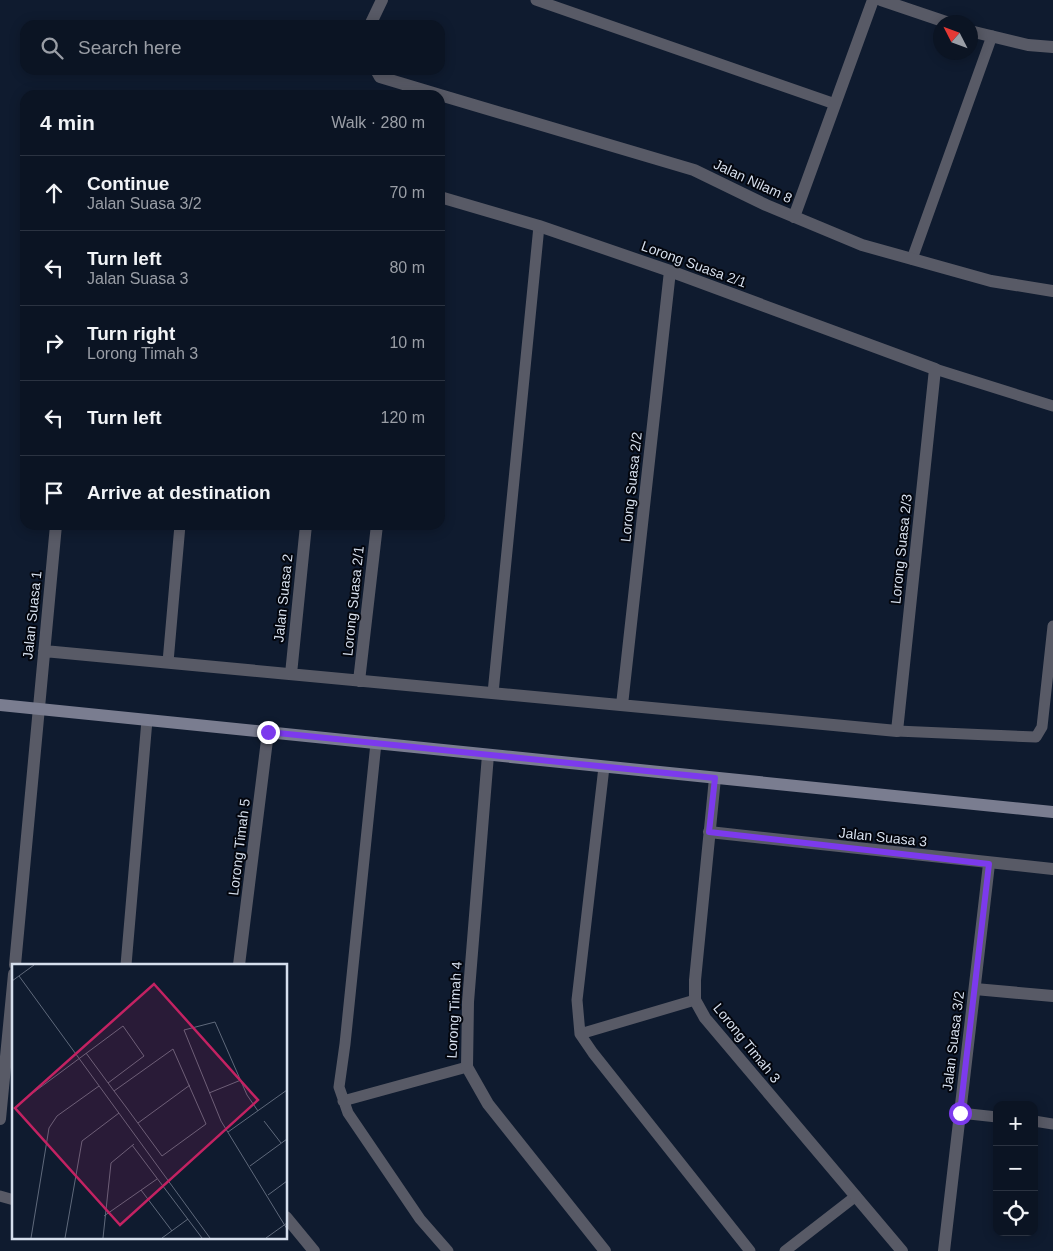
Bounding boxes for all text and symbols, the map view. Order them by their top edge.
north arrow [933,15,978,60]
search box [20,20,445,75]
icon: search [38,34,66,62]
text: Search here [78,37,182,58]
text: 4 min [40,111,95,134]
text: Walk · 280 m [331,114,425,131]
street label: Jalan Nilam 8 [711,156,795,206]
text: Continue [87,173,169,194]
icon: ahead [40,179,68,207]
text: 70 m [389,184,425,201]
text: Jalan Suasa 3/2 [87,195,202,212]
street label: Lorong Suasa 2/1 [639,238,749,290]
text: Turn left [87,248,162,269]
icon: left [40,254,68,282]
text: 80 m [389,259,425,276]
text: Jalan Suasa 3 [87,270,188,287]
text: Turn right [87,323,175,344]
icon: right [40,329,68,357]
text: 10 m [389,334,425,351]
text: Lorong Timah 3 [87,345,198,362]
icon: left [40,404,68,432]
text: Turn left [87,407,162,428]
text: 120 m [381,409,425,426]
street label: Lorong Suasa 2/2 [617,431,645,543]
icon: arrive [40,479,68,507]
text: Arrive at destination [87,482,271,503]
street label: Lorong Suasa 2/3 [887,493,915,605]
street label: Lorong Suasa 2/1 [339,545,367,657]
street label: Jalan Suasa 2 [270,553,296,643]
street label: Jalan Suasa 1 [19,570,45,660]
route end [257,721,280,744]
street label: Lorong Timah 5 [225,798,253,896]
street label: Jalan Suasa 3 [838,824,928,850]
street label: Lorong Timah 4 [443,961,465,1059]
inset map [12,964,288,1238]
street label: Jalan Suasa 3/2 [939,990,967,1092]
street label: Lorong Timah 3 [710,1000,784,1086]
map controls [993,1101,1038,1236]
button: + [993,1101,1038,1146]
route start [949,1102,972,1125]
button: − [993,1146,1038,1191]
button: locate [993,1191,1038,1236]

